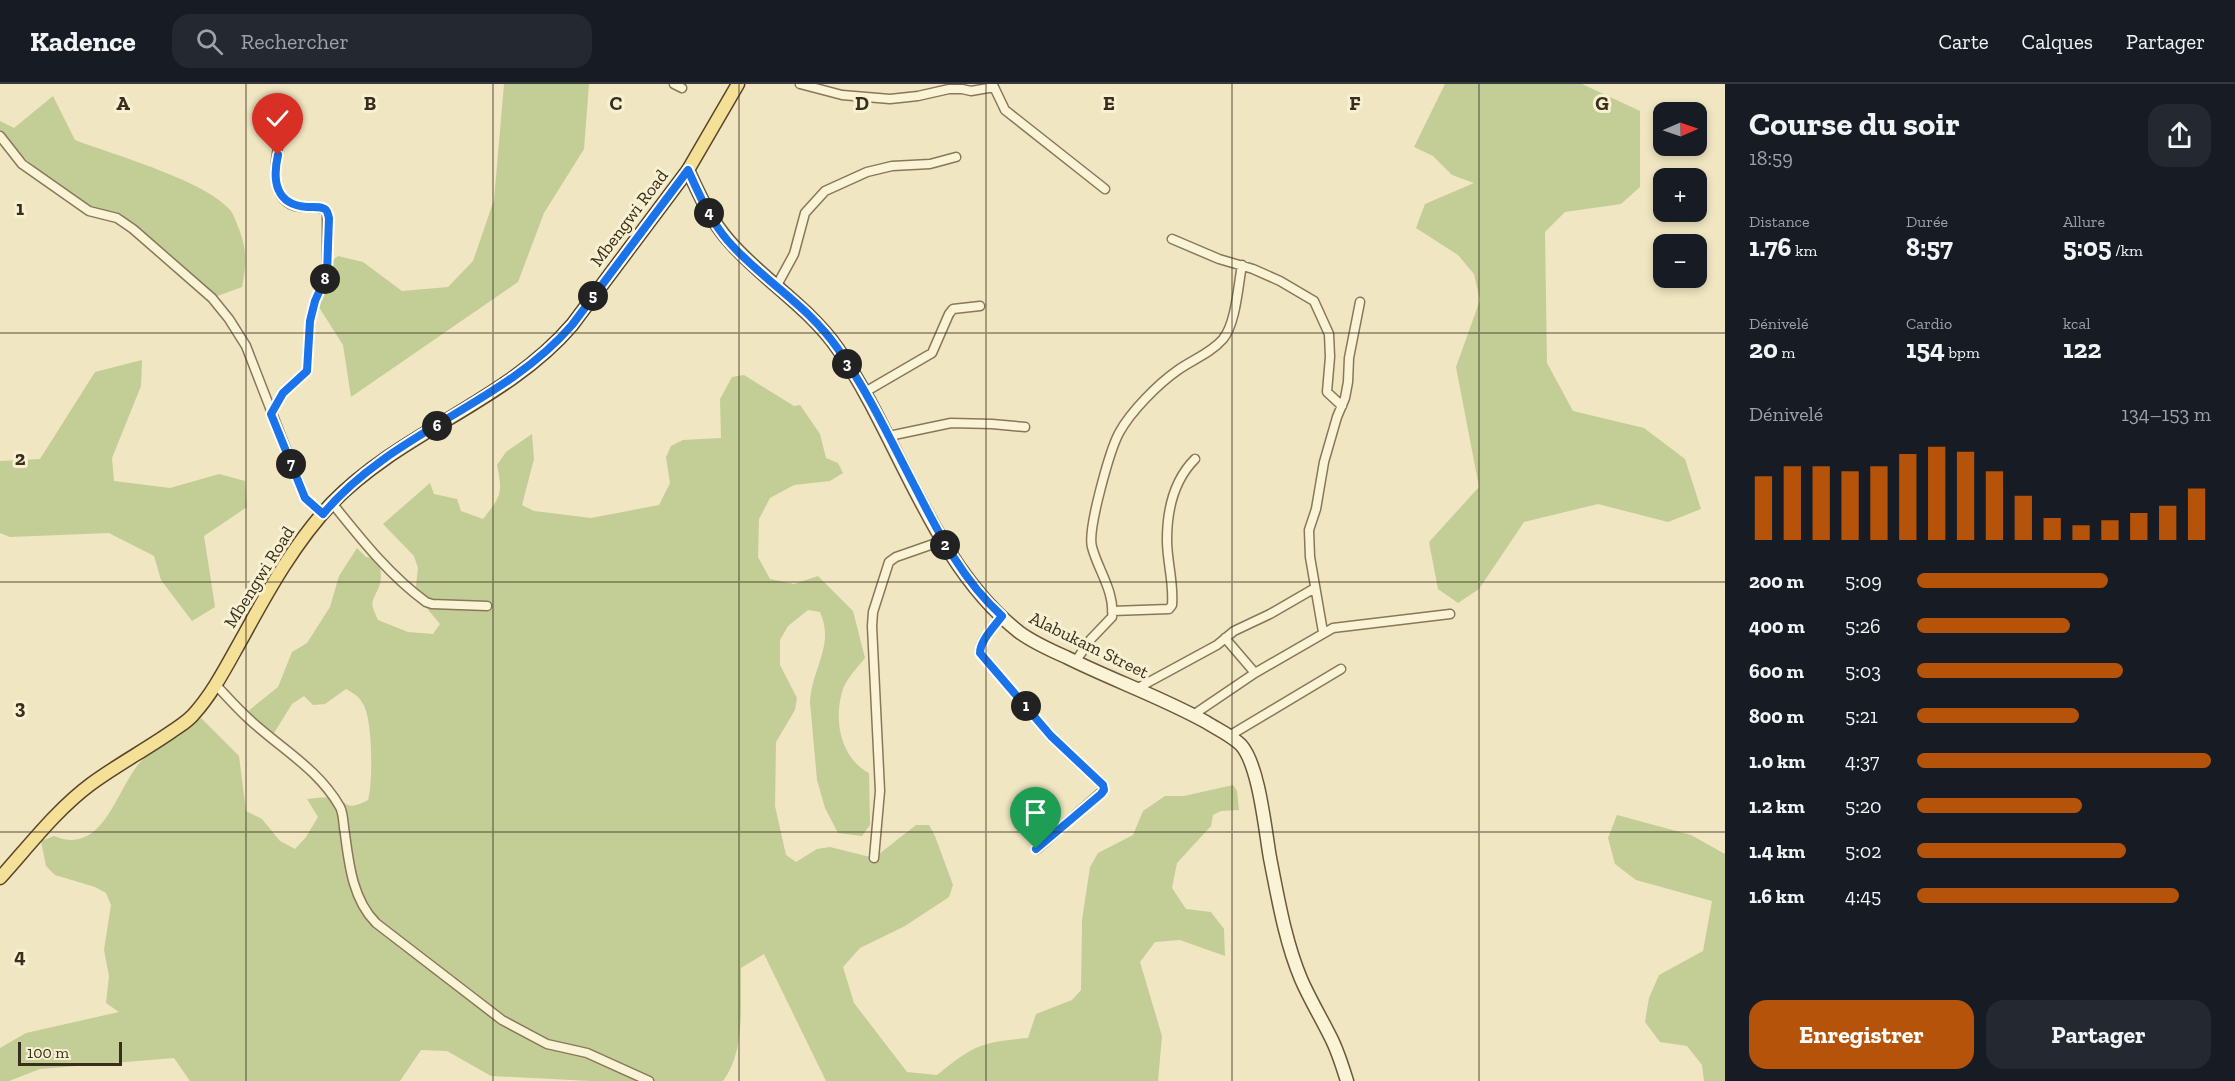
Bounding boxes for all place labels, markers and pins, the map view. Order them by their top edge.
pin [252,93,303,155]
pin: 4 [694,198,724,228]
pin: 8 [310,264,340,294]
pin: 5 [578,281,608,311]
pin: 3 [832,349,862,379]
pin: 6 [422,411,452,441]
pin: 7 [276,449,306,479]
pin: 2 [930,530,960,560]
pin: 1 [1011,691,1041,721]
pin [1010,787,1061,849]

